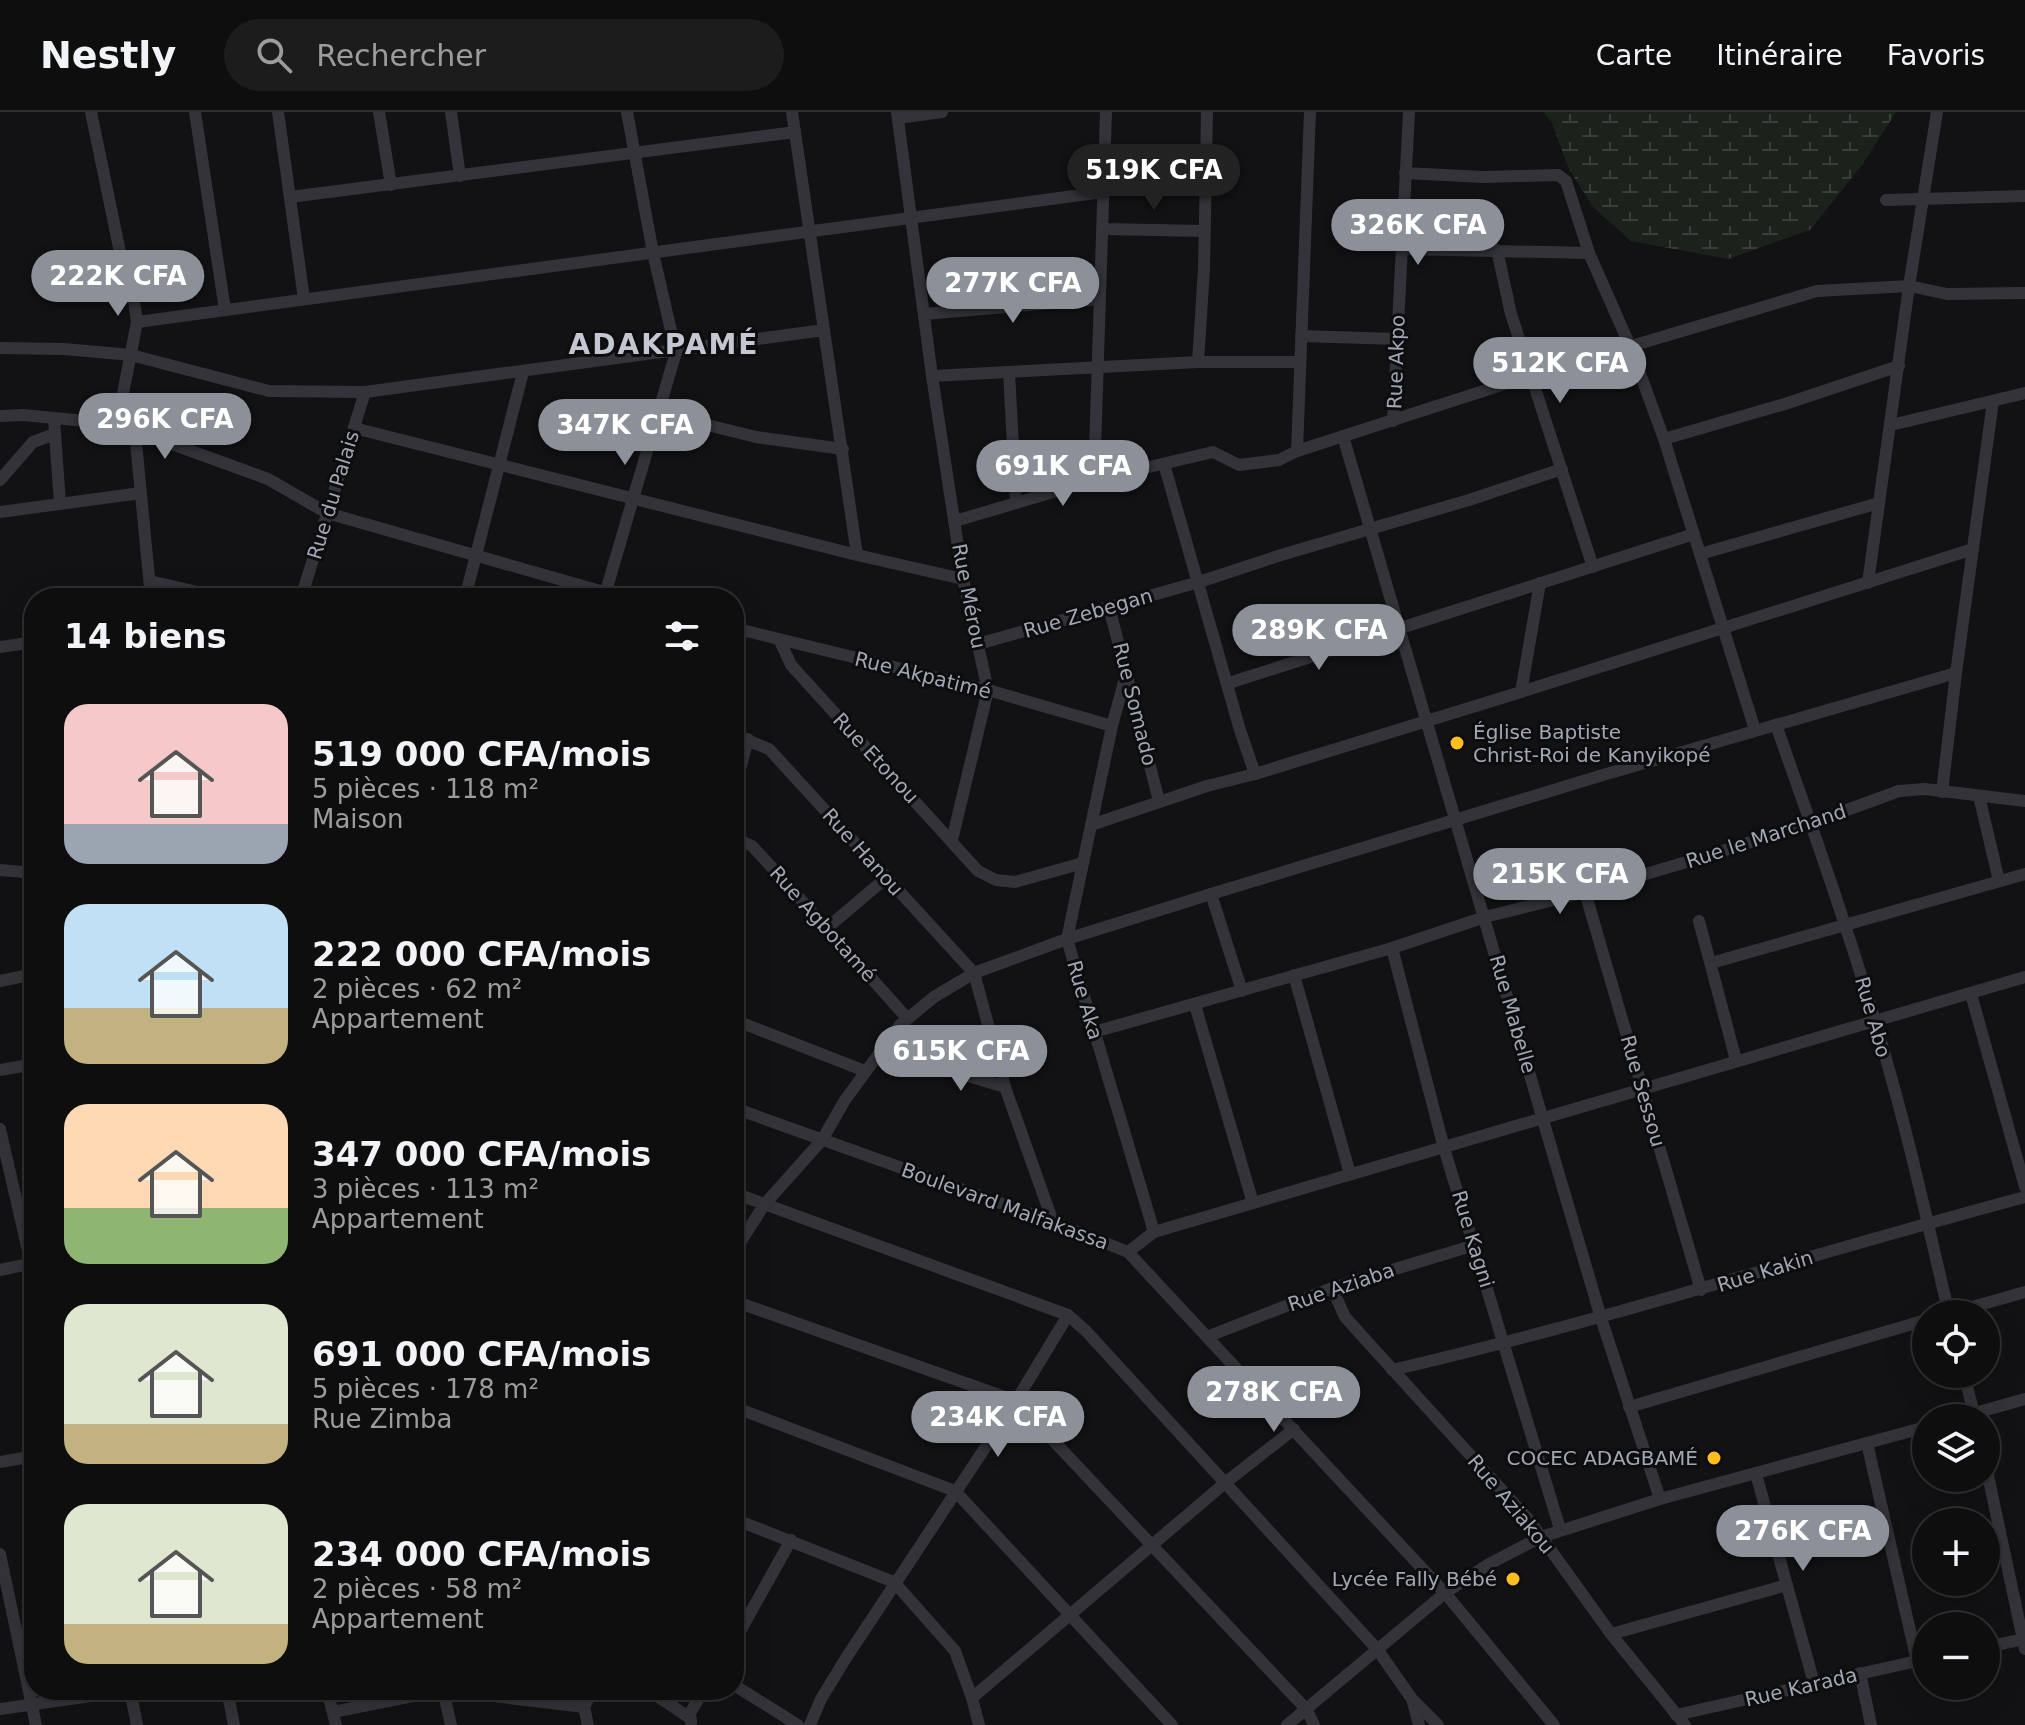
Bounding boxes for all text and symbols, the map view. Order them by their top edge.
search box [224,19,784,91]
text: Nestly [40,33,176,77]
icon: search [252,33,296,77]
text: Rechercher [316,38,486,73]
text: Carte [1596,39,1672,72]
text: Itinéraire [1716,39,1843,72]
text: Favoris [1887,39,1985,72]
pin: 519K CFA [1071,144,1237,212]
text: 519K CFA [1085,155,1223,185]
pin: 326K CFA [1335,199,1501,267]
text: 326K CFA [1349,210,1487,240]
pin: 222K CFA [35,250,201,318]
pin: 277K CFA [930,257,1096,325]
text: 222K CFA [49,261,187,291]
text: 277K CFA [944,268,1082,298]
street label: Rue Akpo [1382,314,1410,410]
district label: ADAKPAMÉ [569,327,759,361]
pin: 512K CFA [1477,337,1643,405]
text: 512K CFA [1491,348,1629,378]
pin: 296K CFA [82,393,248,461]
pin: 347K CFA [542,399,708,467]
text: 296K CFA [96,404,234,434]
text: 347K CFA [556,410,694,440]
street label: Rue du Palais [302,428,364,562]
pin: 691K CFA [980,440,1146,508]
text: 691K CFA [994,451,1132,481]
street label: Rue Mérou [947,541,991,651]
street label: Rue Zebegan [1021,583,1155,643]
pin: 289K CFA [1236,604,1402,672]
icon: filters [660,614,704,658]
text: 289K CFA [1250,615,1388,645]
text: 14 biens [64,616,227,656]
street label: Rue Somado [1108,640,1162,768]
street label: Rue Akpatimé [852,646,994,704]
street label: Rue Etonou [828,708,924,808]
place label: Église Baptiste Christ-Roi de Kanyikopé [1473,720,1711,767]
text: 519 000 CFA/mois [312,734,651,774]
marker: Église Baptiste Christ-Roi de Kanyikopé [1448,734,1466,752]
icon: home [128,736,224,832]
text: 5 pièces · 118 m² [312,774,539,804]
street label: Rue le Marchand [1683,799,1849,873]
street label: Rue Hanou [818,803,908,901]
text: Maison [312,804,404,834]
pin: 215K CFA [1477,848,1643,916]
text: 215K CFA [1491,859,1629,889]
street label: Rue Agbotamé [765,861,881,987]
text: 222 000 CFA/mois [312,934,651,974]
icon: home [128,936,224,1032]
street label: Rue Mabelle [1485,952,1541,1076]
street label: Rue Aka [1062,958,1108,1042]
text: 2 pièces · 62 m² [312,974,522,1004]
street label: Rue Abo [1850,974,1896,1060]
text: Appartement [312,1004,484,1034]
pin: 615K CFA [878,1025,1044,1093]
street label: Rue Sessou [1616,1032,1670,1150]
text: 615K CFA [892,1036,1030,1066]
text: 347 000 CFA/mois [312,1134,651,1174]
icon: home [128,1136,224,1232]
street label: Boulevard Malfakassa [898,1157,1112,1255]
text: 3 pièces · 113 m² [312,1174,539,1204]
street label: Rue Kagni [1447,1188,1499,1290]
text: Appartement [312,1204,484,1234]
street label: Rue Kakin [1714,1245,1816,1297]
street label: Rue Aziaba [1284,1258,1398,1316]
map controls [1912,1300,2000,1700]
button: locate [1912,1300,2000,1388]
text: 691 000 CFA/mois [312,1334,651,1374]
icon: home [128,1336,224,1432]
pin: 278K CFA [1191,1366,1357,1434]
text: 5 pièces · 178 m² [312,1374,539,1404]
text: 278K CFA [1205,1377,1343,1407]
pin: 234K CFA [915,1391,1081,1459]
text: 234K CFA [929,1402,1067,1432]
text: Rue Zimba [312,1404,452,1434]
button: layers [1912,1404,2000,1492]
place label: COCEC ADAGBAMÉ [1507,1446,1698,1470]
marker: COCEC ADAGBAMÉ [1705,1449,1723,1467]
street label: Rue Aziakou [1463,1450,1559,1558]
pin: 276K CFA [1720,1505,1886,1573]
button: + [1912,1508,2000,1596]
text: 276K CFA [1734,1516,1872,1546]
text: 234 000 CFA/mois [312,1534,651,1574]
icon: home [128,1536,224,1632]
place label: Lycée Fally Bébé [1332,1567,1497,1591]
marker: Lycée Fally Bébé [1504,1570,1522,1588]
text: 2 pièces · 58 m² [312,1574,522,1604]
text: Appartement [312,1604,484,1634]
button: − [1912,1612,2000,1700]
street label: Rue Karada [1742,1662,1860,1712]

